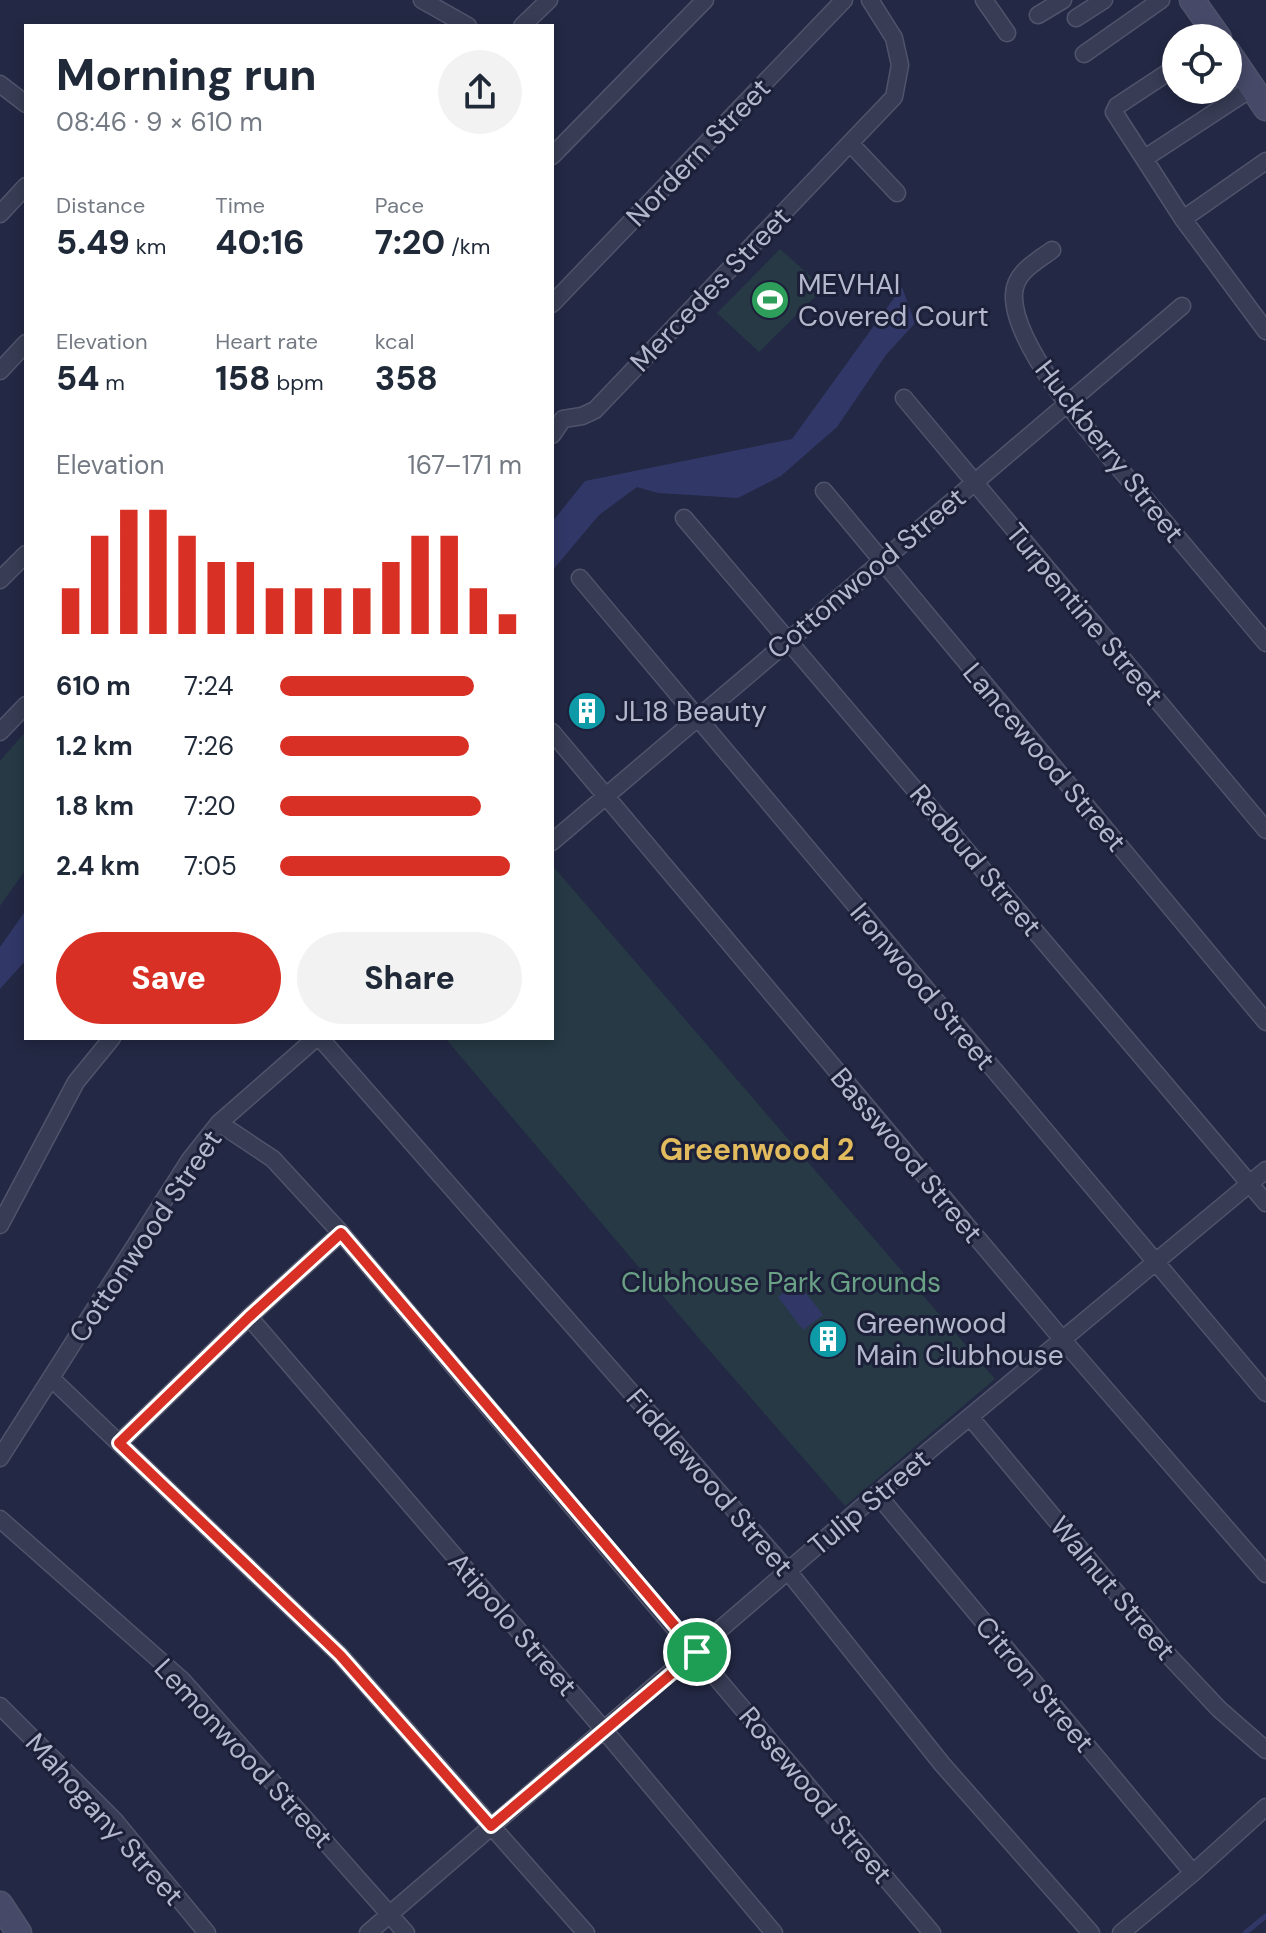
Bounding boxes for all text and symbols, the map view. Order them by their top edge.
map controls [1162,24,1242,104]
button: locate [1162,24,1242,104]
text: Morning run [56,46,317,104]
button: share [438,50,522,134]
street label: Nordern Street [618,70,779,234]
text: 08:46 · 9 × 610 m [56,105,263,139]
text: Distance [56,191,145,220]
text: Time [215,191,265,220]
text: Pace [375,191,424,220]
street label: Mercedes Street [622,199,799,380]
text: 5.49 [56,220,130,265]
text: 40:16 [215,220,305,265]
text: 7:20 [375,220,445,265]
text: km [130,232,166,261]
text: /km [445,232,490,261]
place label: MEVHAI Covered Court [798,266,989,335]
sports icon: MEVHAI Covered Court [749,279,791,321]
text: Elevation [56,327,148,356]
text: Heart rate [215,327,318,356]
text: kcal [375,327,414,356]
street label: Huckberry Street [1027,353,1192,550]
text: 54 [56,356,99,401]
text: 158 [215,356,271,401]
text: 358 [375,356,438,401]
text: m [99,368,125,397]
text: bpm [271,368,324,397]
text: Elevation [56,448,164,482]
text: 167–171 m [408,448,522,482]
street label: Cottonwood Street [759,479,973,668]
street label: Turpentine Street [998,516,1172,713]
street label: Lancewood Street [955,655,1135,860]
text: 610 m [56,669,131,703]
text: 7:24 [184,669,233,703]
building icon: JL18 Beauty [566,690,608,732]
place label: JL18 Beauty [615,693,767,730]
text: 1.2 km [56,729,133,763]
text: 7:26 [184,729,234,763]
street label: Redbud Street [901,777,1050,944]
text: 1.8 km [56,789,134,823]
text: 7:20 [184,789,236,823]
text: 2.4 km [56,849,140,883]
text: 7:05 [184,849,237,883]
street label: Ironwood Street [842,895,1003,1078]
button: Save [56,932,281,1024]
button: Share [297,932,522,1024]
street label: Basswood Street [822,1060,991,1251]
street label: Cottonwood Street [61,1123,230,1350]
district label: Greenwood 2 [660,1130,854,1169]
park label: Clubhouse Park Grounds [621,1264,941,1301]
place label: Greenwood Main Clubhouse [856,1305,1064,1374]
building icon: Greenwood Main Clubhouse [807,1318,849,1360]
street label: Fiddlewood Street [618,1381,801,1584]
street label: Tulip Street [801,1441,938,1564]
street label: Walnut Street [1042,1509,1184,1668]
street label: Atipolo Street [440,1545,585,1704]
street label: Citron Street [967,1608,1102,1760]
pin [663,1618,731,1686]
icon: arrive [675,1630,719,1674]
street label: Lemonwood Street [146,1651,341,1856]
street label: Rosewood Street [731,1699,901,1892]
street label: Mahogany Street [17,1725,192,1913]

